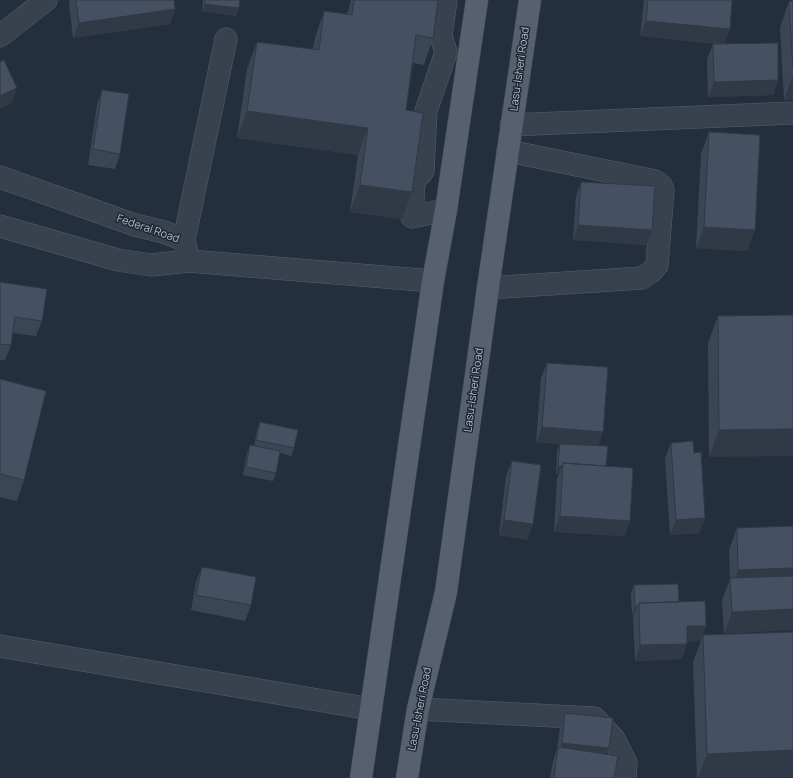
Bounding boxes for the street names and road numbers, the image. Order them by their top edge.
street label: Lasu-Isheri Road [508,26,532,112]
street label: Federal Road [115,212,181,246]
street label: Lasu-Isheri Road [462,347,486,433]
street label: Lasu-Isheri Road [405,666,435,752]

